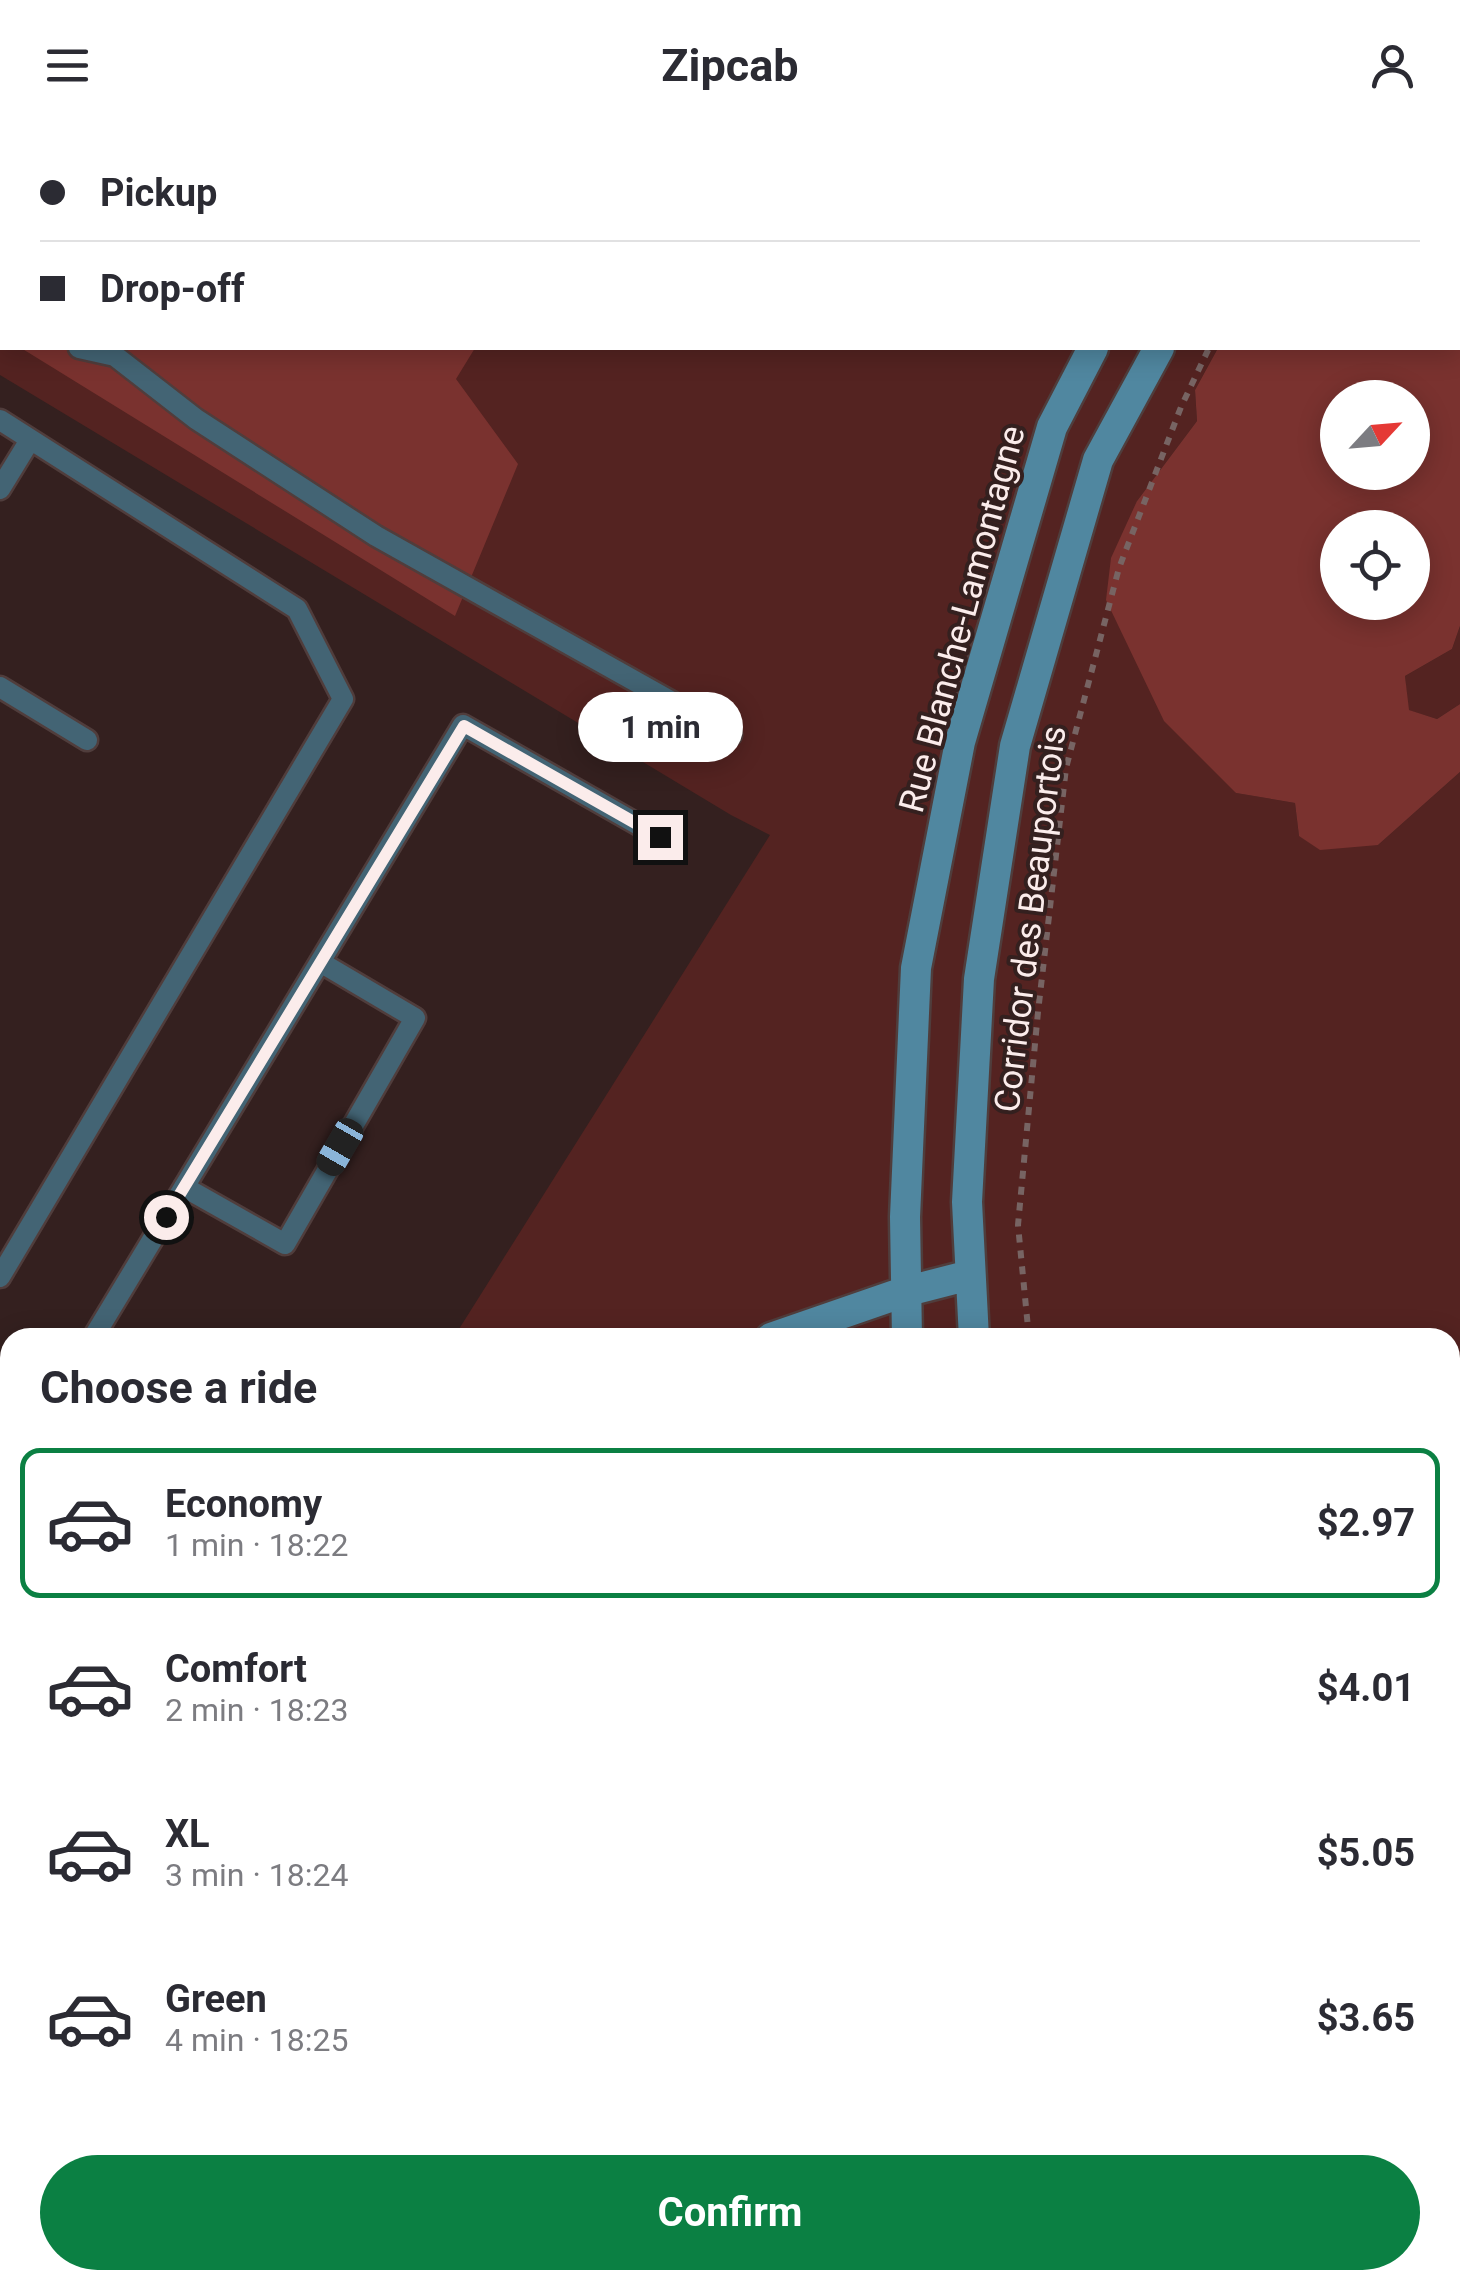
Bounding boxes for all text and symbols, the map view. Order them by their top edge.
icon: menu [40,38,95,93]
icon: person [1365,38,1420,93]
text: Zipcab [661,39,799,92]
text: Pickup [100,171,217,215]
text: Drop-off [100,267,245,311]
north arrow [1320,380,1430,490]
map controls [1320,380,1430,620]
street label: Rue Blanche-Lamontagne [891,421,1034,817]
button: locate [1320,510,1430,620]
callout: 1 min [578,692,742,762]
text: 1 min [620,708,701,746]
street label: Corridor des Beauportois [986,724,1075,1115]
route end [638,815,683,860]
car [312,1114,368,1180]
route start [144,1195,189,1240]
text: Choose a ride [40,1361,317,1414]
icon: car [45,1478,135,1568]
text: Economy [165,1482,322,1526]
text: $2.97 [1317,1501,1415,1545]
text: 1 min · 18:22 [165,1526,348,1564]
icon: car [45,1643,135,1733]
text: Comfort [165,1647,307,1691]
text: $4.01 [1317,1666,1415,1710]
text: 2 min · 18:23 [165,1691,348,1729]
icon: car [45,1808,135,1898]
text: XL [165,1812,210,1856]
text: $5.05 [1317,1831,1415,1875]
text: 3 min · 18:24 [165,1856,348,1894]
icon: car [45,1973,135,2063]
text: Green [165,1977,267,2021]
text: $3.65 [1317,1996,1415,2040]
text: 4 min · 18:25 [165,2021,348,2059]
button: Confirm [40,2155,1420,2270]

